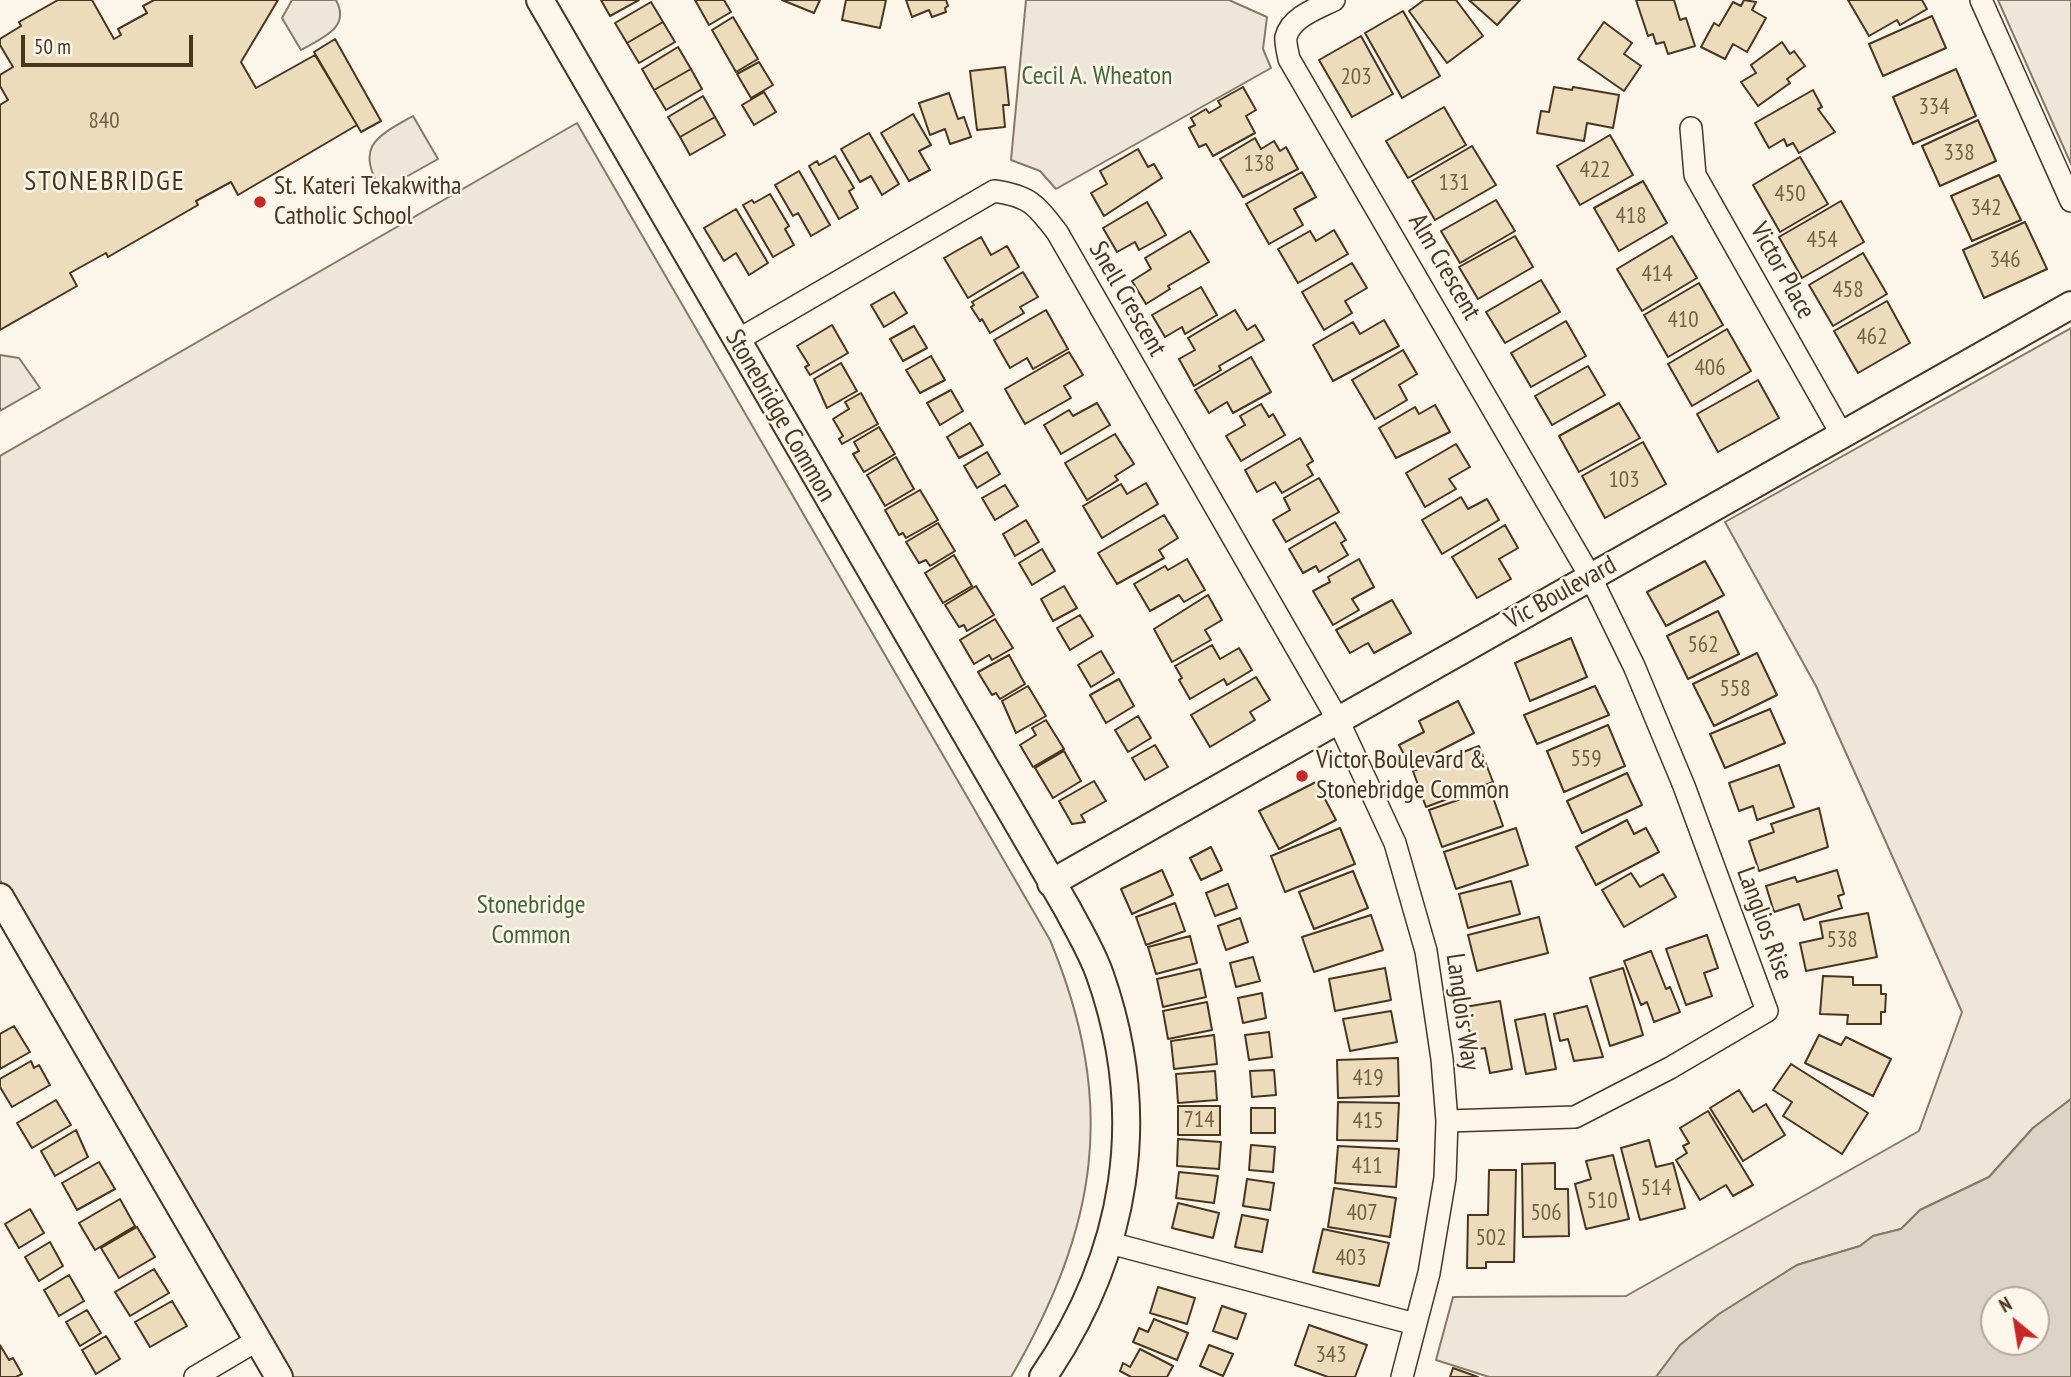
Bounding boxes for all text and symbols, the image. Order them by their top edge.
scale bar [24,21,196,65]
text: 50 m [34,33,71,60]
park label: Cecil A. Wheaton [1022,61,1172,93]
house number: 203 [1340,63,1372,91]
house number: 334 [1918,93,1950,121]
house number: 840 [88,107,120,135]
house number: 338 [1943,139,1975,167]
house number: 138 [1243,150,1275,178]
house number: 422 [1579,156,1611,184]
district label: STONEBRIDGE [26,165,184,199]
house number: 131 [1438,169,1470,197]
place label: St. Kateri Tekakwitha Catholic School [274,171,461,232]
house number: 450 [1774,180,1806,208]
marker: St. Kateri Tekakwitha Catholic School [252,194,268,210]
house number: 342 [1970,194,2002,222]
house number: 418 [1615,202,1647,230]
street label: Alm Crescent [1401,208,1487,326]
street label: Victor Place [1743,217,1821,325]
house number: 454 [1806,226,1838,254]
street label: Snell Crescent [1082,236,1172,362]
house number: 346 [1989,246,2021,274]
house number: 414 [1641,260,1673,288]
house number: 458 [1832,276,1864,304]
house number: 410 [1667,306,1699,334]
house number: 462 [1856,323,1888,351]
street label: Stonebridge Common [718,325,842,507]
house number: 406 [1694,354,1726,382]
house number: 103 [1608,466,1640,494]
street label: Vic Boulevard [1500,550,1622,636]
house number: 562 [1687,631,1719,659]
house number: 558 [1719,675,1751,703]
place label: Victor Boulevard & Stonebridge Common [1316,745,1509,806]
house number: 559 [1570,745,1602,773]
marker: Victor Boulevard & Stonebridge Common [1294,768,1310,784]
street label: Langlios Rise [1729,863,1799,985]
park label: Stonebridge Common [477,890,585,951]
house number: 538 [1826,926,1858,954]
street label: Langlois Way [1438,952,1486,1072]
house number: 419 [1352,1064,1384,1092]
house number: 714 [1183,1106,1215,1134]
house number: 415 [1352,1107,1384,1135]
house number: 411 [1351,1152,1383,1180]
house number: 514 [1640,1174,1672,1202]
house number: 510 [1586,1187,1618,1215]
house number: 407 [1346,1199,1378,1227]
house number: 506 [1530,1199,1562,1227]
house number: 502 [1475,1224,1507,1252]
house number: 403 [1335,1244,1367,1272]
north arrow [1980,1286,2050,1356]
text: N [1995,1292,2016,1318]
house number: 343 [1315,1341,1347,1369]

